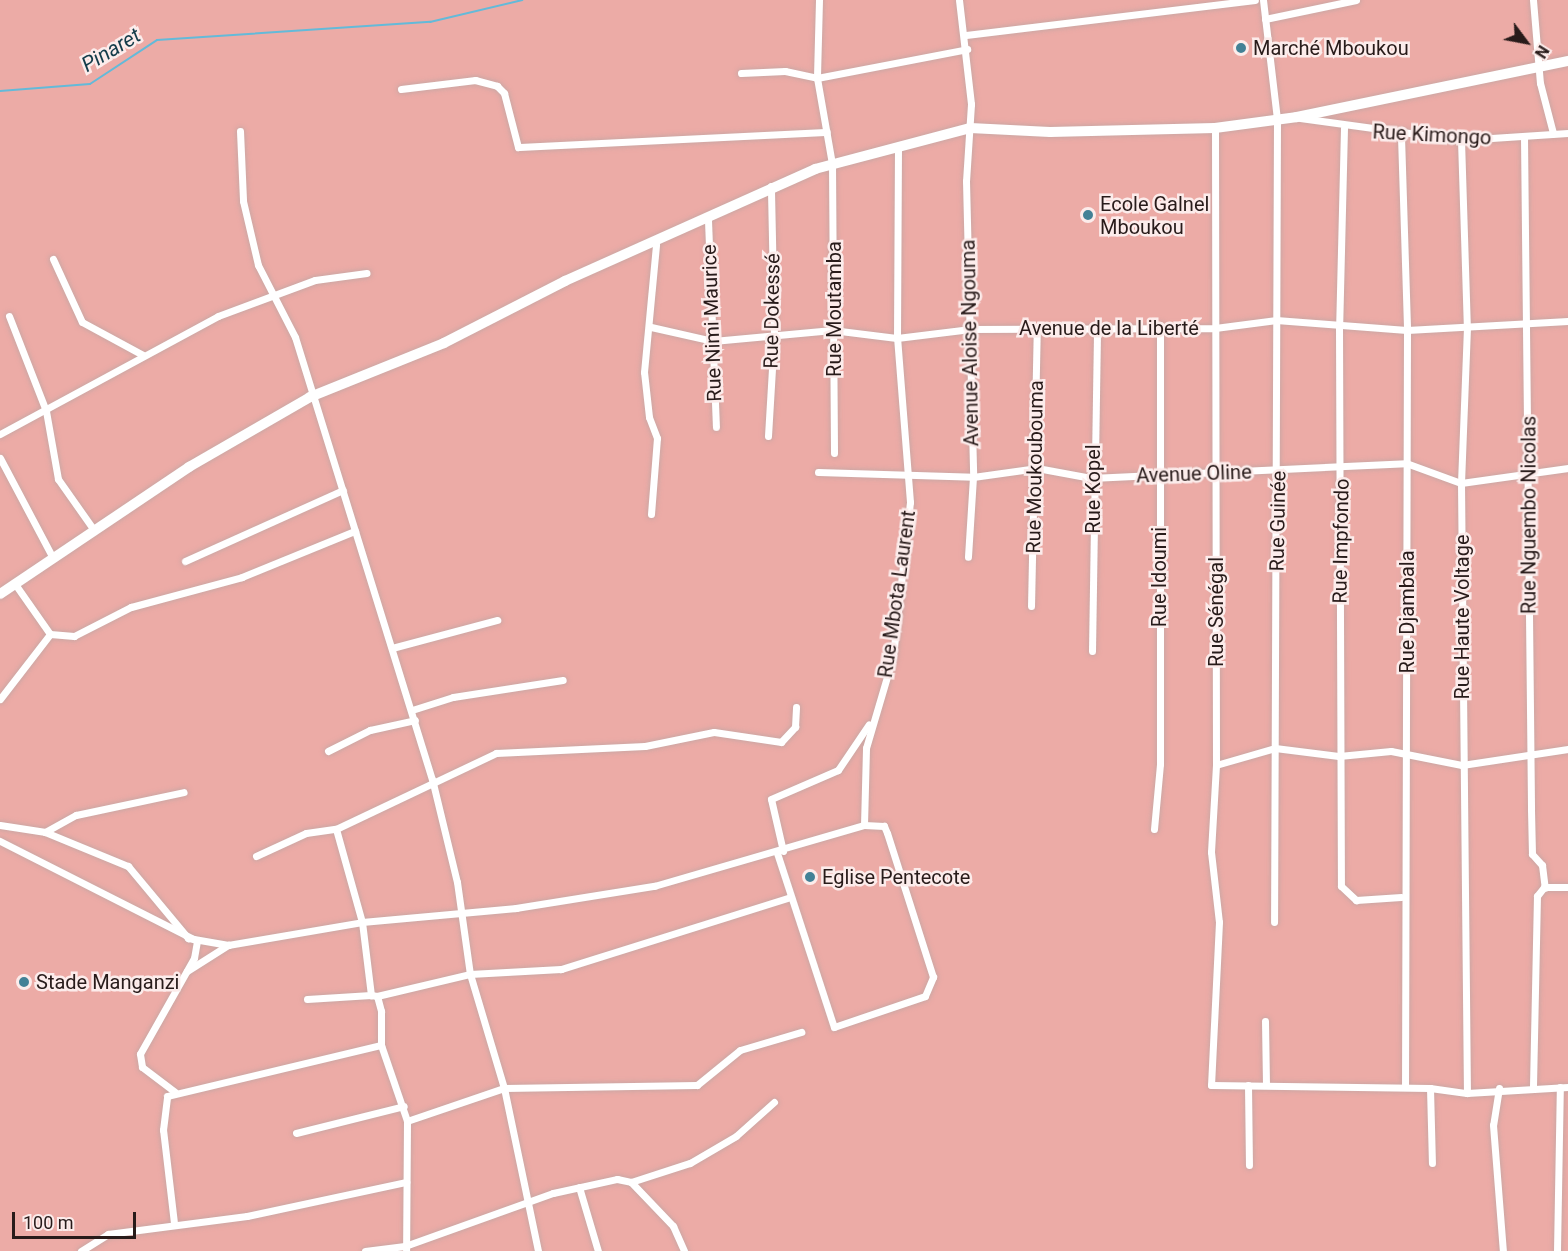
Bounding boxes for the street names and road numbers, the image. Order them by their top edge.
street label: Rue Kimongo [1372,120,1492,150]
street label: Avenue Aloise Ngouma [956,239,984,447]
street label: Rue Moutamba [822,241,846,377]
street label: Rue Nimi Maurice [697,244,727,402]
street label: Rue Dokessé [759,253,785,369]
street label: Avenue de la Liberté [1019,316,1199,340]
street label: Rue Moukoubouma [1021,380,1049,554]
street label: Rue Nguembo Nicolas [1517,416,1541,614]
street label: Rue Kopel [1081,444,1105,534]
street label: Avenue Oline [1136,460,1252,488]
street label: Rue Guinée [1265,470,1291,572]
street label: Rue Impfondo [1328,478,1354,604]
street label: Rue Mbota Laurent [873,509,921,679]
street label: Rue Idoumi [1147,527,1171,627]
street label: Rue Haute Voltage [1450,534,1474,700]
street label: Rue Djambala [1395,550,1419,674]
street label: Rue Sénégal [1204,557,1228,667]

